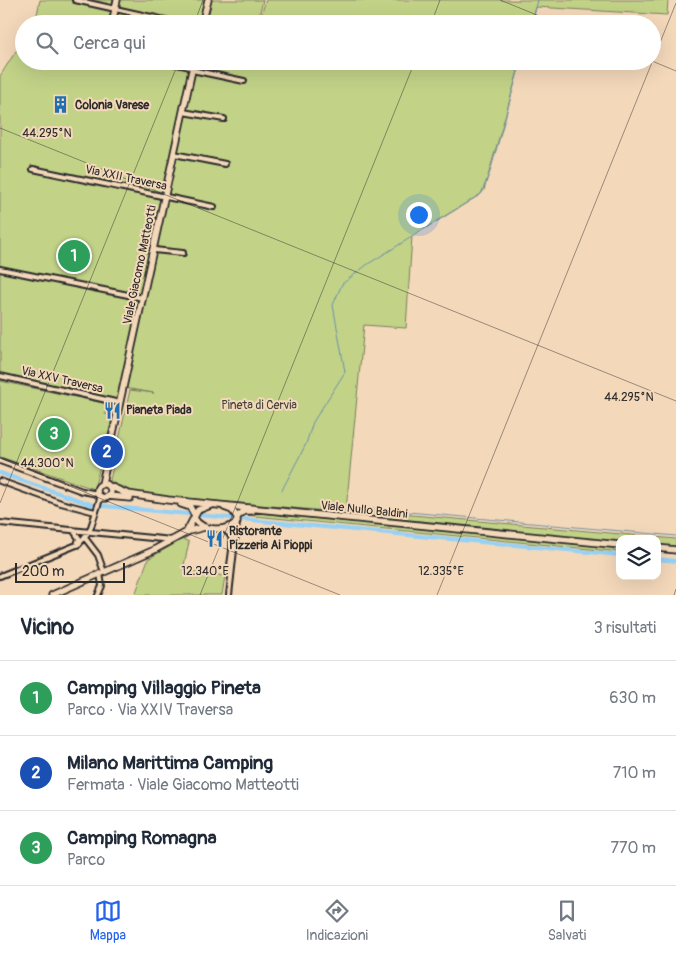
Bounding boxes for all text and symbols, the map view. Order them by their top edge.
search box [15,15,661,70]
icon: search [33,29,61,57]
text: Cerca qui [73,31,145,55]
building icon: Colonia Varese [51,95,71,115]
place label: Colonia Varese [75,98,150,113]
text: 44.295°N [22,126,72,141]
street label: Via XXII Traversa [84,162,169,194]
your location [406,202,432,228]
street label: Viale Giacomo Matteotti [120,204,160,326]
pin: 1 [58,237,90,275]
street label: Via XXV Traversa [20,363,105,397]
text: 44.295°N [604,390,654,405]
park label: Pineta di Cervia [221,398,297,413]
restaurant icon: Pianeta Piada [102,400,122,420]
place label: Pianeta Piada [126,403,192,418]
pin: 3 [38,415,70,453]
pin: 2 [91,433,123,471]
text: 44.300°N [20,456,74,471]
street label: Viale Nullo Baldini [320,498,408,522]
place label: Ristorante Pizzeria Ai Pioppi [229,524,312,553]
restaurant icon: Ristorante Pizzeria Ai Pioppi [205,528,225,548]
map controls [616,535,661,580]
button: layers [616,535,661,580]
scale bar [15,560,125,583]
text: 200 m [22,563,64,580]
text: 12.340°E [181,564,229,579]
text: 12.335°E [418,564,464,579]
text: Vicino [20,614,74,641]
text: 3 risultati [594,618,656,638]
text: Camping Villaggio Pineta [67,676,261,700]
text: 1 [33,688,39,708]
text: 630 m [609,688,656,708]
text: Parco · Via XXIV Traversa [67,700,233,720]
text: Milano Marittima Camping [67,751,273,775]
text: 2 [32,763,40,783]
text: 710 m [613,763,656,783]
text: Fermata · Viale Giacomo Matteotti [67,775,299,795]
text: Camping Romagna [67,826,217,850]
text: 3 [32,838,40,858]
text: 770 m [610,838,656,858]
text: Parco [67,850,105,870]
tab: Mappa [90,897,126,944]
tab: Indicazioni [306,897,368,944]
tab: Salvati [548,897,586,944]

